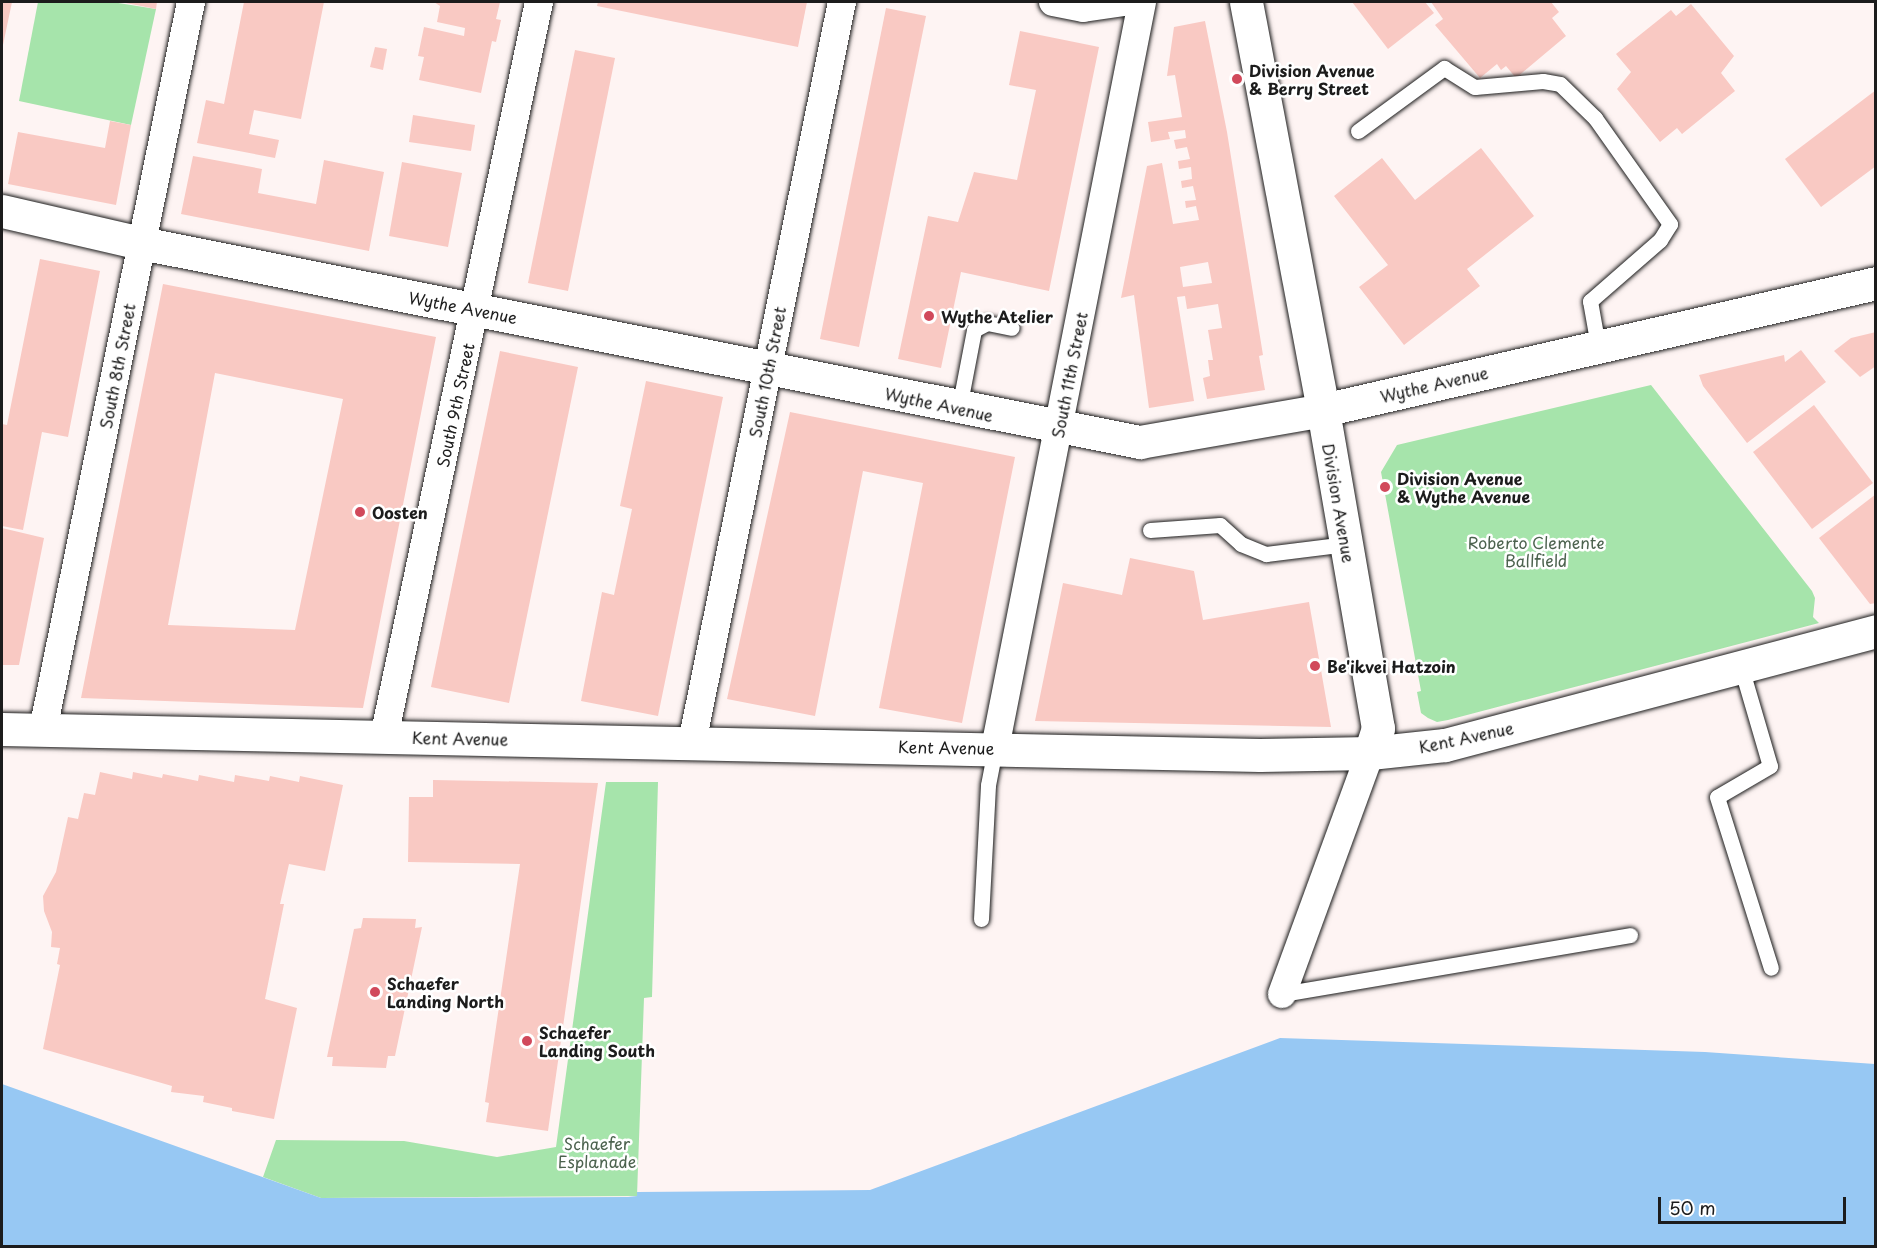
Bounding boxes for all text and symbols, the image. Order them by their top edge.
place label: Division Avenue & Berry Street [1249,60,1374,98]
marker: Division Avenue & Berry Street [1230,72,1244,86]
street label: Wythe Avenue [408,287,518,327]
street label: South 8th Street [95,301,139,431]
street label: South 10th Street [745,303,789,441]
place label: Wythe Atelier [941,306,1053,326]
street label: South 11th Street [1047,308,1091,442]
marker: Wythe Atelier [922,309,936,323]
street label: South 9th Street [432,341,478,469]
street label: Wythe Avenue [1379,362,1489,406]
street label: Wythe Avenue [884,383,994,425]
street label: Division Avenue [1319,442,1359,564]
place label: Division Avenue & Wythe Avenue [1397,468,1530,506]
marker: Division Avenue & Wythe Avenue [1378,480,1392,494]
place label: Oosten [372,502,428,522]
marker: Oosten [353,505,367,519]
park label: Roberto Clemente Ballfield [1467,532,1605,570]
place label: Be'ikvei Hatzoin [1327,656,1455,676]
marker: Be'ikvei Hatzoin [1308,659,1322,673]
street label: Kent Avenue [1417,718,1515,756]
street label: Kent Avenue [412,728,508,748]
street label: Kent Avenue [898,737,994,757]
place label: Schaefer Landing North [387,973,504,1011]
marker: Schaefer Landing North [368,985,382,999]
place label: Schaefer Landing South [539,1022,656,1060]
marker: Schaefer Landing South [520,1034,534,1048]
park label: Schaefer Esplanade [558,1133,636,1171]
scale bar [1661,1185,1848,1223]
text: 50 m [1669,1194,1716,1221]

